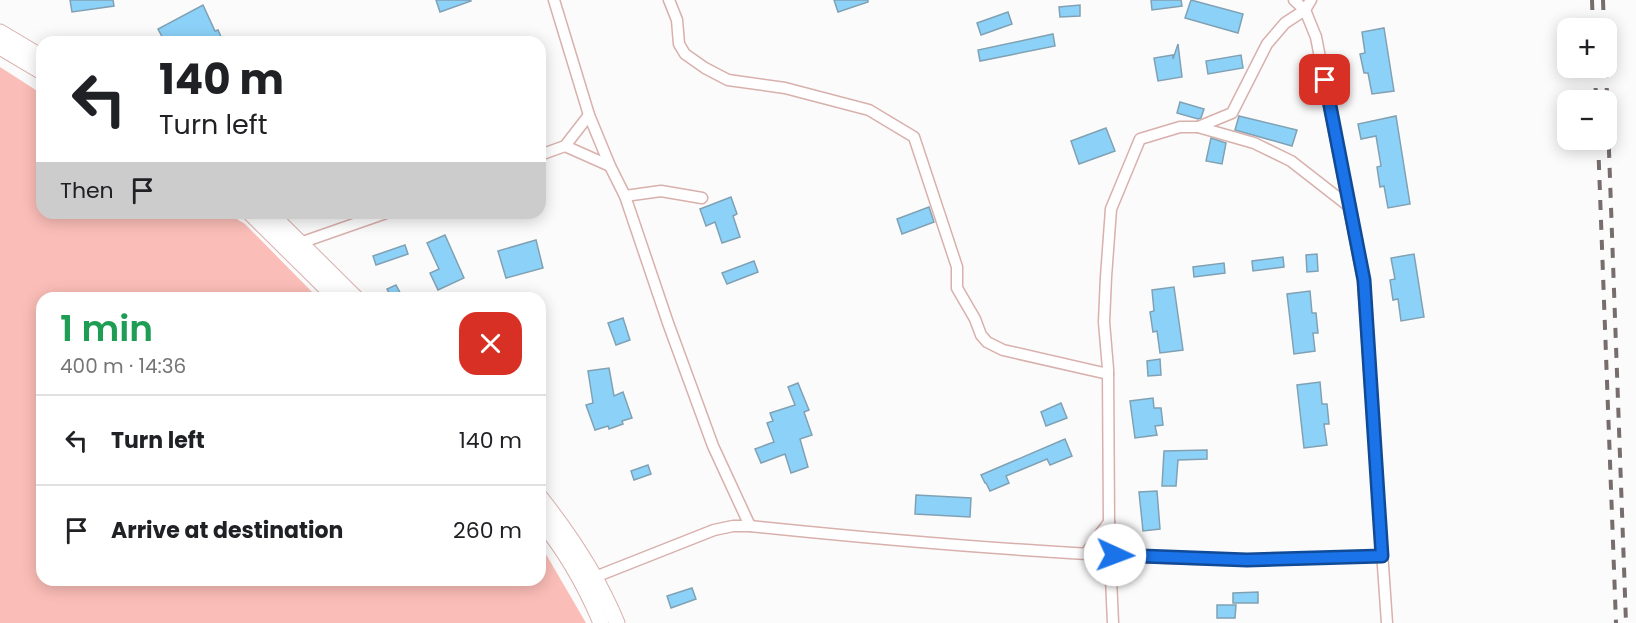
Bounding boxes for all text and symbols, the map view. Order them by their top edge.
map controls [1557,18,1617,150]
button: + [1557,18,1617,78]
text: 140 m [159,50,284,109]
pin [1299,54,1350,105]
icon: left [60,60,138,138]
icon: arrive [1308,63,1341,96]
button: − [1557,90,1617,150]
text: Turn left [159,106,268,143]
icon: arrive [126,174,159,207]
text: Then [60,175,114,206]
text: 1 min [60,303,153,354]
button: close [459,312,522,375]
text: 400 m · 14:36 [60,352,186,380]
icon: left [60,424,93,457]
text: Turn left [111,425,205,456]
text: 140 m [459,425,522,456]
icon: arrive [60,514,93,547]
text: Arrive at destination [111,515,343,546]
text: 260 m [453,515,522,546]
position arrow [1083,523,1147,587]

